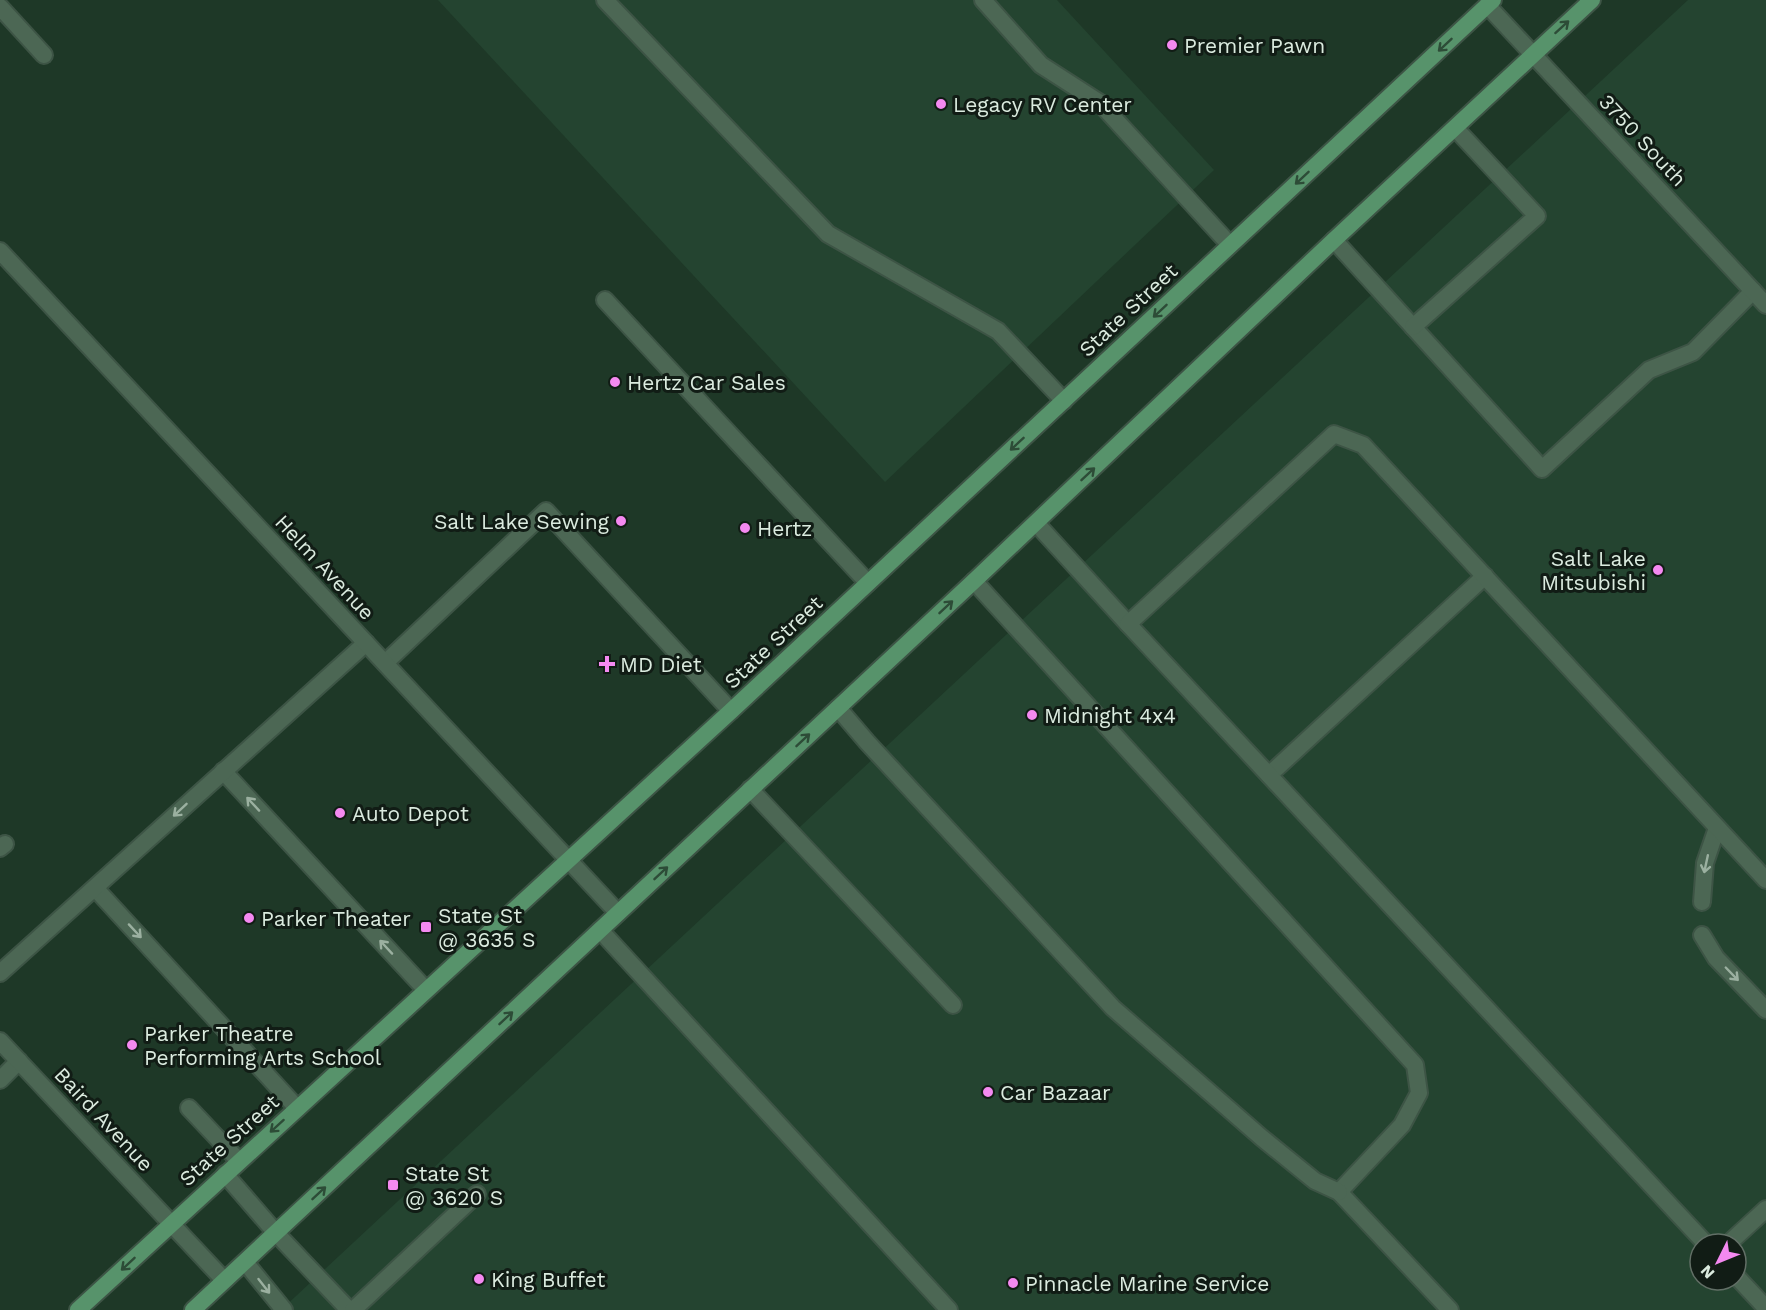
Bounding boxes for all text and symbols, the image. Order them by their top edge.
one-way arrow [1555,20,1570,34]
place label: Premier Pawn [1184,33,1325,58]
marker: Premier Pawn [1165,38,1179,52]
one-way arrow [1437,38,1452,52]
street label: 3750 South [1594,89,1692,191]
place label: Legacy RV Center [953,92,1132,117]
marker: Legacy RV Center [934,97,948,111]
one-way arrow [1295,171,1310,185]
street label: State Street [1074,258,1182,362]
one-way arrow [1152,304,1167,318]
place label: Hertz Car Sales [627,370,786,395]
marker: Hertz Car Sales [608,375,622,389]
one-way arrow [1010,437,1025,451]
one-way arrow [1080,467,1095,481]
street label: Helm Avenue [270,509,380,625]
place label: Salt Lake Sewing [434,509,610,534]
marker: Salt Lake Sewing [614,514,628,528]
place label: Hertz [757,516,812,541]
marker: Hertz [738,521,752,535]
place label: Salt Lake Mitsubishi [1541,546,1646,595]
marker: Salt Lake Mitsubishi [1651,563,1665,577]
street label: State Street [719,590,827,694]
one-way arrow [938,601,953,615]
place label: MD Diet [620,652,702,677]
marker: MD Diet [598,655,616,673]
place label: Midnight 4x4 [1044,703,1176,728]
marker: Midnight 4x4 [1025,708,1039,722]
one-way arrow [796,733,811,747]
one-way arrow [247,797,261,812]
place label: Auto Depot [352,801,469,826]
one-way arrow [173,803,188,817]
marker: Auto Depot [333,806,347,820]
one-way arrow [1700,854,1711,873]
one-way arrow [653,866,668,881]
place label: State St @ 3635 S [438,903,535,952]
place label: Parker Theater [261,906,411,931]
marker: Parker Theater [242,911,256,925]
marker: State St @ 3635 S [419,920,433,934]
one-way arrow [128,923,142,938]
one-way arrow [379,939,393,954]
one-way arrow [1724,967,1739,982]
one-way arrow [498,1011,513,1025]
place label: Parker Theatre Performing Arts School [144,1021,382,1070]
marker: Parker Theatre Performing Arts School [125,1038,139,1052]
street label: Baird Avenue [49,1062,159,1176]
place label: Car Bazaar [1000,1080,1111,1105]
marker: Car Bazaar [981,1085,995,1099]
street label: State Street [174,1089,284,1191]
one-way arrow [270,1119,285,1133]
place label: State St @ 3620 S [405,1161,503,1210]
marker: State St @ 3620 S [386,1178,400,1192]
one-way arrow [311,1186,326,1200]
north arrow [1688,1232,1748,1292]
one-way arrow [121,1256,136,1270]
text: N [1696,1261,1718,1283]
place label: King Buffet [491,1267,605,1292]
place label: Pinnacle Marine Service [1025,1271,1269,1296]
marker: King Buffet [472,1272,486,1286]
marker: Pinnacle Marine Service [1006,1276,1020,1290]
one-way arrow [258,1278,271,1294]

